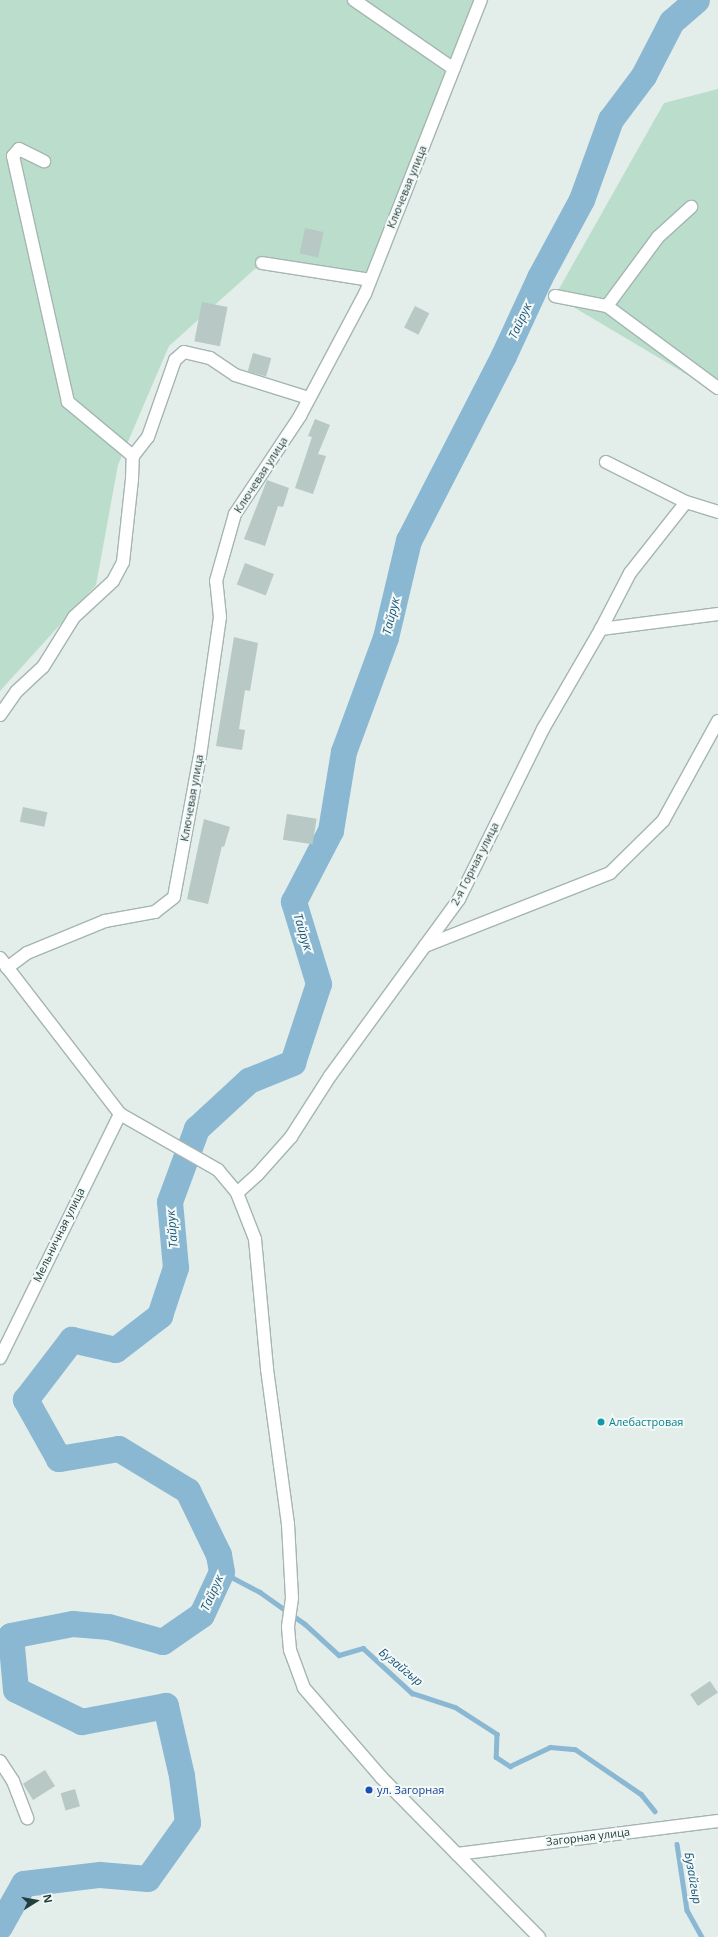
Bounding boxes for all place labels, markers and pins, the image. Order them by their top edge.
place label: Алебастровая [609,1415,683,1429]
marker: Алебастровая [596,1417,606,1427]
place label: ул. Загорная [377,1783,444,1797]
marker: ул. Загорная [364,1785,374,1795]

